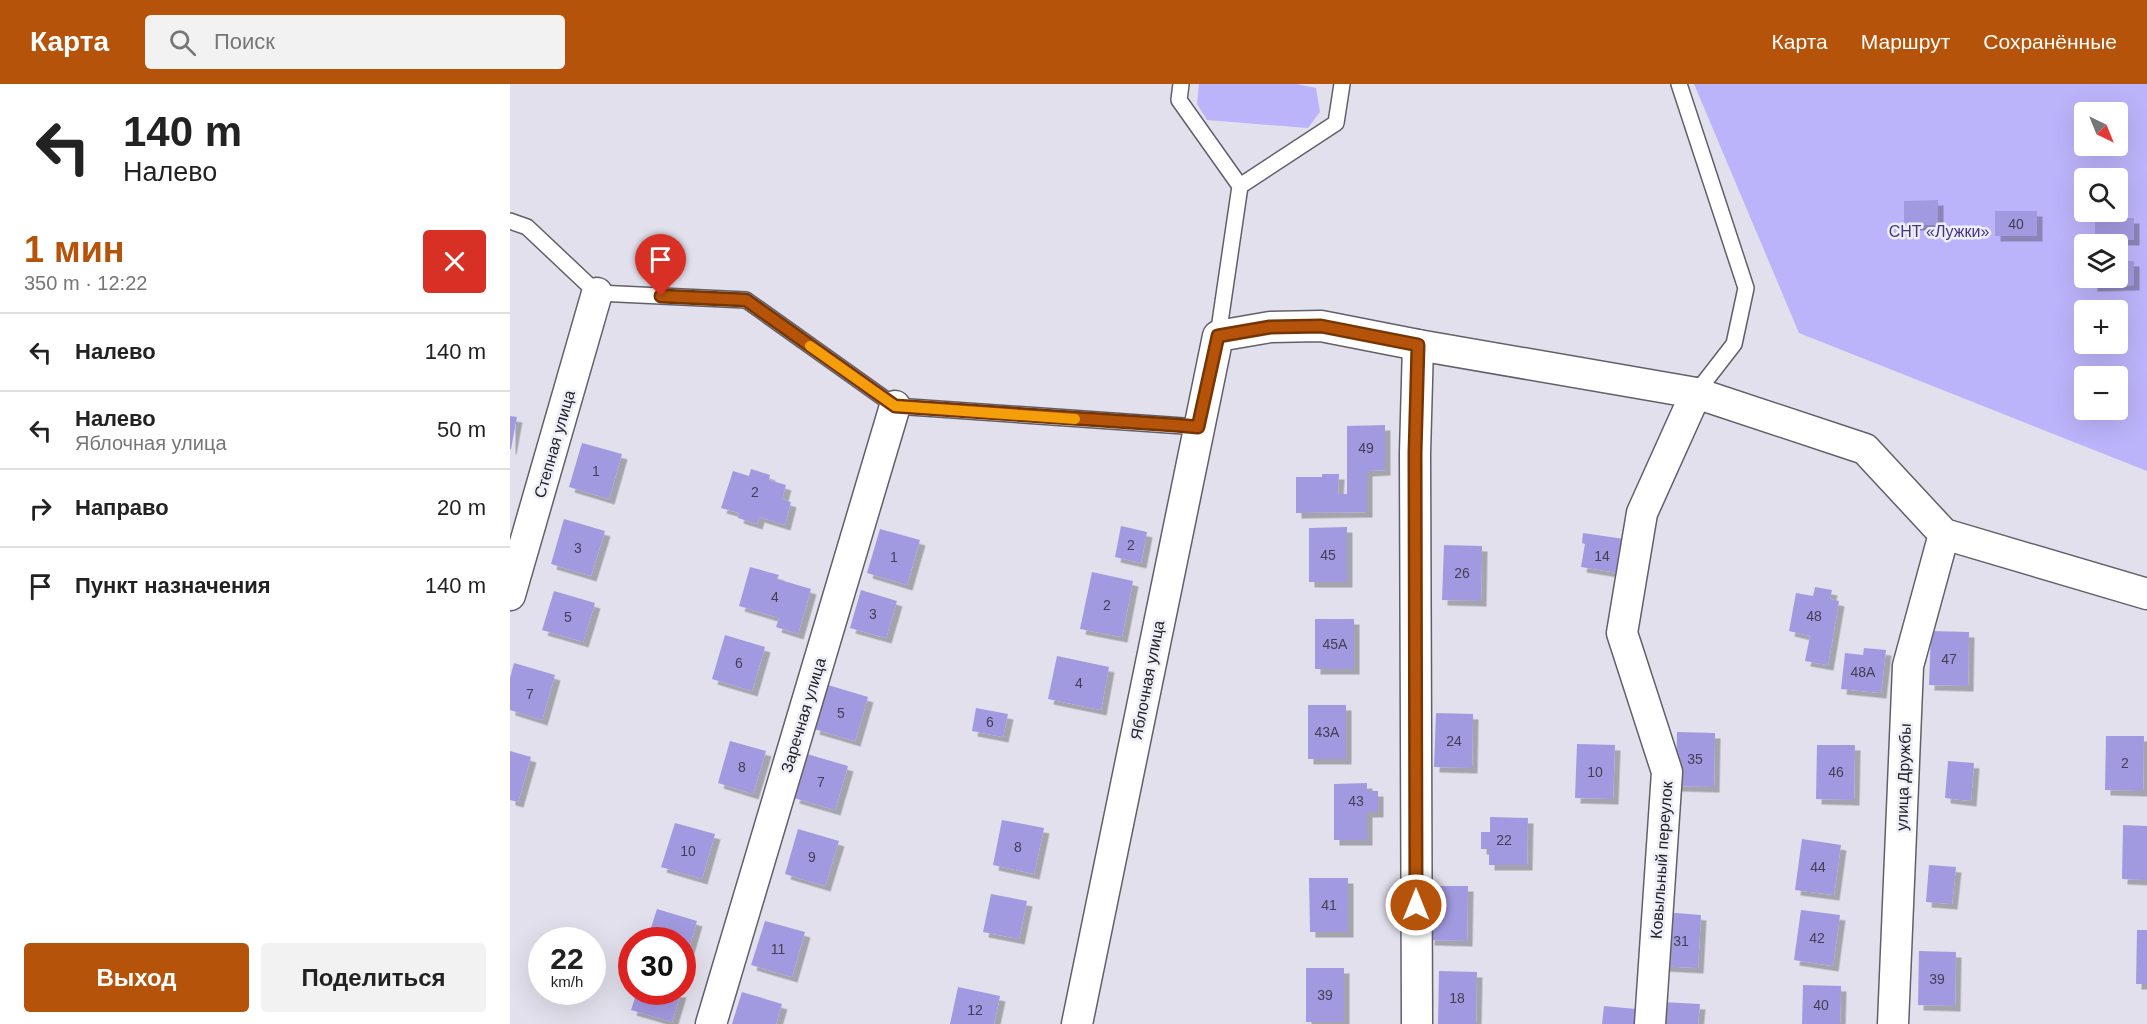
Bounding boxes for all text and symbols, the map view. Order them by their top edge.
search box [145,15,565,69]
text: Карта [30,26,109,57]
icon: search [166,26,199,59]
text: Поиск [214,29,275,54]
text: Карта [1772,30,1828,53]
text: Маршрут [1861,30,1950,53]
text: Сохранённые [1983,30,2117,53]
north arrow [2074,102,2128,156]
map controls [2074,102,2128,420]
icon: left [24,108,102,186]
text: 140 m [123,108,242,155]
text: Налево [123,157,217,187]
button: search [2074,168,2128,222]
house number: 40 [2008,216,2024,232]
park label: СНТ «Лужки» [1889,223,1989,240]
text: 1 мин [24,229,125,270]
button: close [423,230,486,293]
pin [635,234,686,296]
button: layers [2074,234,2128,288]
icon: arrive [644,243,677,276]
text: 350 m · 12:22 [24,272,147,294]
button: + [2074,300,2128,354]
icon: left [24,336,57,369]
text: Налево [75,339,156,364]
text: 140 m [425,339,486,364]
button: − [2074,366,2128,420]
street label: Степная улица [531,388,578,500]
text: Налево [75,406,156,431]
icon: left [24,414,57,447]
text: 50 m [437,417,486,442]
text: Яблочная улица [75,432,227,454]
house number: 49 [1358,440,1374,456]
house number: 1 [592,463,600,479]
house number: 2 [751,484,759,500]
icon: right [24,492,57,525]
text: Направо [75,495,169,520]
text: 20 m [437,495,486,520]
house number: 2 [1127,537,1135,553]
house number: 3 [574,540,582,556]
house number: 45 [1320,547,1336,563]
house number: 14 [1594,548,1610,564]
house number: 1 [890,549,898,565]
house number: 26 [1454,565,1470,581]
icon: arrive [24,570,57,603]
text: Пункт назначения [75,573,271,598]
text: 140 m [425,573,486,598]
house number: 4 [771,589,779,605]
house number: 2 [1103,597,1111,613]
house number: 3 [869,606,877,622]
house number: 48 [1806,608,1822,624]
house number: 5 [564,609,572,625]
street label: Яблочная улица [1128,619,1167,741]
house number: 45А [1323,636,1348,652]
house number: 47 [1941,651,1957,667]
house number: 6 [735,655,743,671]
street label: Заречная улица [778,656,829,775]
house number: 48А [1851,664,1876,680]
house number: 4 [1075,675,1083,691]
house number: 7 [526,686,534,702]
house number: 5 [837,705,845,721]
house number: 6 [986,714,994,730]
street label: улица Дружбы [1893,723,1914,831]
house number: 43А [1315,724,1340,740]
house number: 24 [1446,733,1462,749]
house number: 35 [1687,751,1703,767]
house number: 2 [2121,755,2129,771]
house number: 8 [738,759,746,775]
house number: 10 [1587,764,1603,780]
house number: 46 [1828,764,1844,780]
house number: 7 [817,774,825,790]
street label: Ковыльный переулок [1648,780,1676,939]
house number: 43 [1348,793,1364,809]
house number: 22 [1496,832,1512,848]
house number: 8 [1014,839,1022,855]
house number: 10 [680,843,696,859]
house number: 9 [808,849,816,865]
house number: 44 [1810,859,1826,875]
position arrow [1384,873,1448,937]
house number: 41 [1321,897,1337,913]
speed limit sign: 30 [618,927,696,1005]
house number: 42 [1809,930,1825,946]
house number: 31 [1673,933,1689,949]
house number: 11 [771,941,785,957]
text: 22 [550,942,584,975]
button: Выход [24,943,249,1012]
button: Поделиться [261,943,486,1012]
house number: 39 [1929,971,1945,987]
text: km/h [551,973,583,990]
house number: 39 [1317,987,1333,1003]
house number: 18 [1449,990,1465,1006]
house number: 40 [1813,997,1829,1013]
house number: 12 [967,1002,983,1018]

